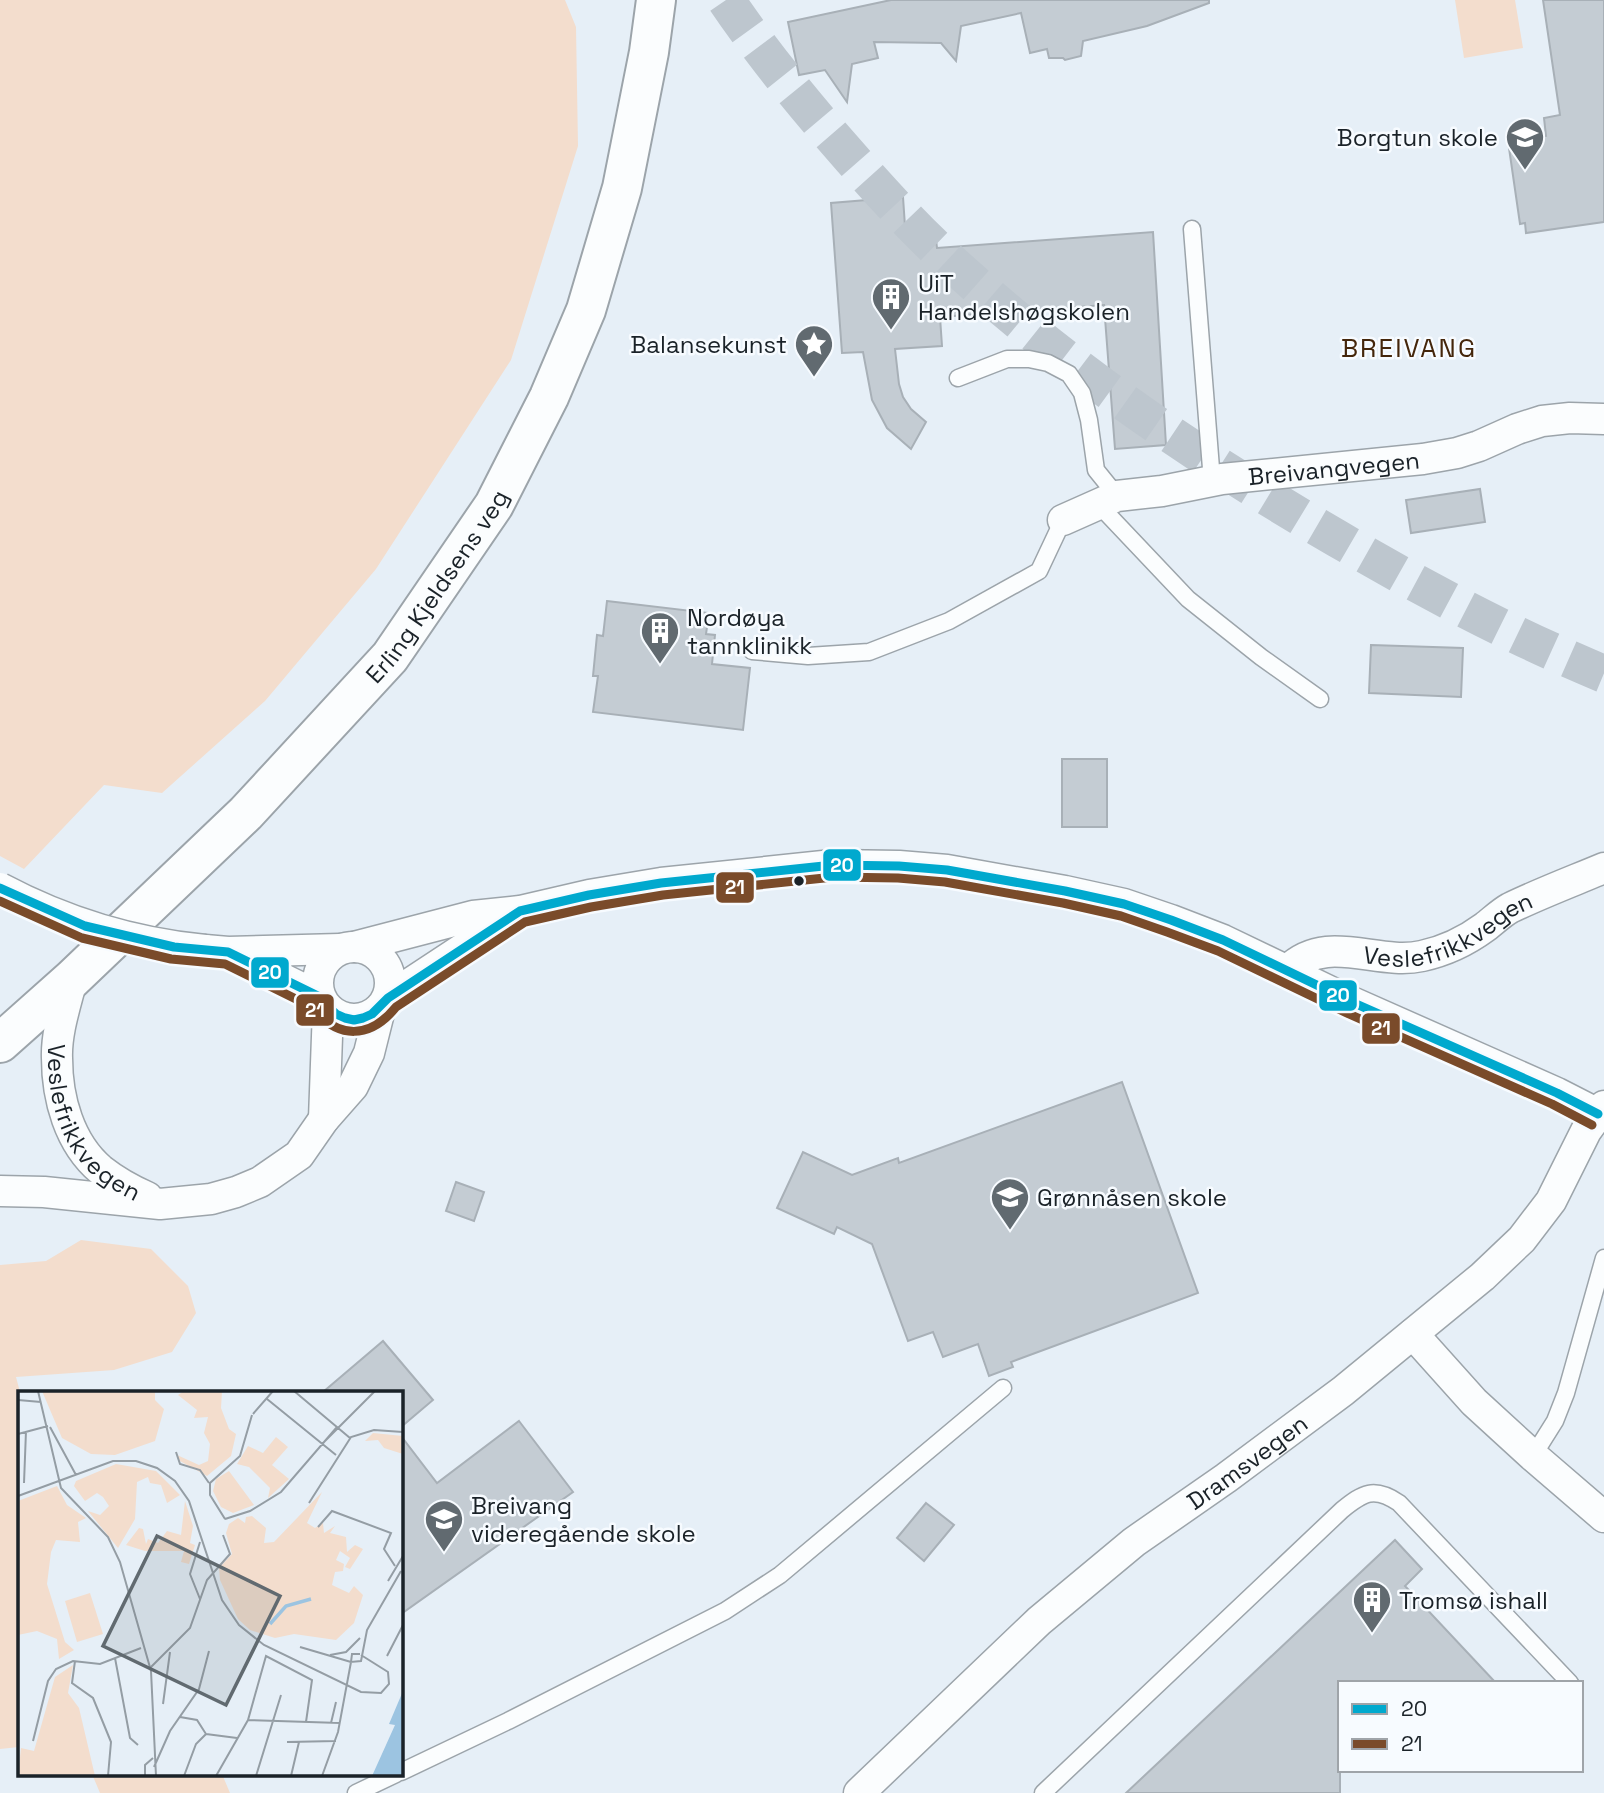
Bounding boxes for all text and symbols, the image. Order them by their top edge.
school or university icon: Borgtun skole [1504,116,1546,171]
place label: Borgtun skole [1337,122,1498,153]
place label: UiT Handelshøgskolen [918,268,1130,327]
building icon: UiT Handelshøgskolen [870,276,912,331]
place icon: Balansekunst [793,323,835,378]
place label: Balansekunst [630,329,787,360]
district label: BREIVANG [1341,331,1477,365]
street label: Breivangvegen [1247,444,1421,492]
street label: Erling Kjeldsens veg [358,484,515,689]
place label: Nordøya tannklinikk [687,602,812,661]
building icon: Nordøya tannklinikk [639,610,681,665]
line badge: 20 [822,848,862,882]
text: 20 [830,853,854,878]
line badge: 21 [715,871,755,904]
unlabelled marker [792,874,806,888]
text: 21 [725,875,745,900]
street label: Veslefrikkvegen [1361,884,1537,974]
line badge: 20 [250,956,290,989]
text: 20 [258,960,282,985]
line badge: 20 [1318,979,1358,1012]
text: 20 [1326,983,1350,1008]
line badge: 21 [295,993,335,1027]
text: 21 [305,998,325,1023]
line badge: 21 [1361,1012,1401,1045]
text: 21 [1371,1016,1391,1041]
street label: Veslefrikkvegen [41,1043,146,1207]
school or university icon: Grønnåsen skole [989,1176,1031,1231]
place label: Grønnåsen skole [1037,1182,1227,1213]
inset map [18,1391,402,1776]
street label: Dramsvegen [1180,1407,1314,1516]
place label: Breivang videregående skole [471,1490,696,1549]
school or university icon: Breivang videregående skole [423,1498,465,1553]
building icon: Tromsø ishall [1351,1579,1393,1634]
place label: Tromsø ishall [1399,1585,1548,1616]
legend [1338,1681,1583,1772]
text: 20 [1401,1695,1427,1722]
text: 21 [1401,1730,1422,1757]

